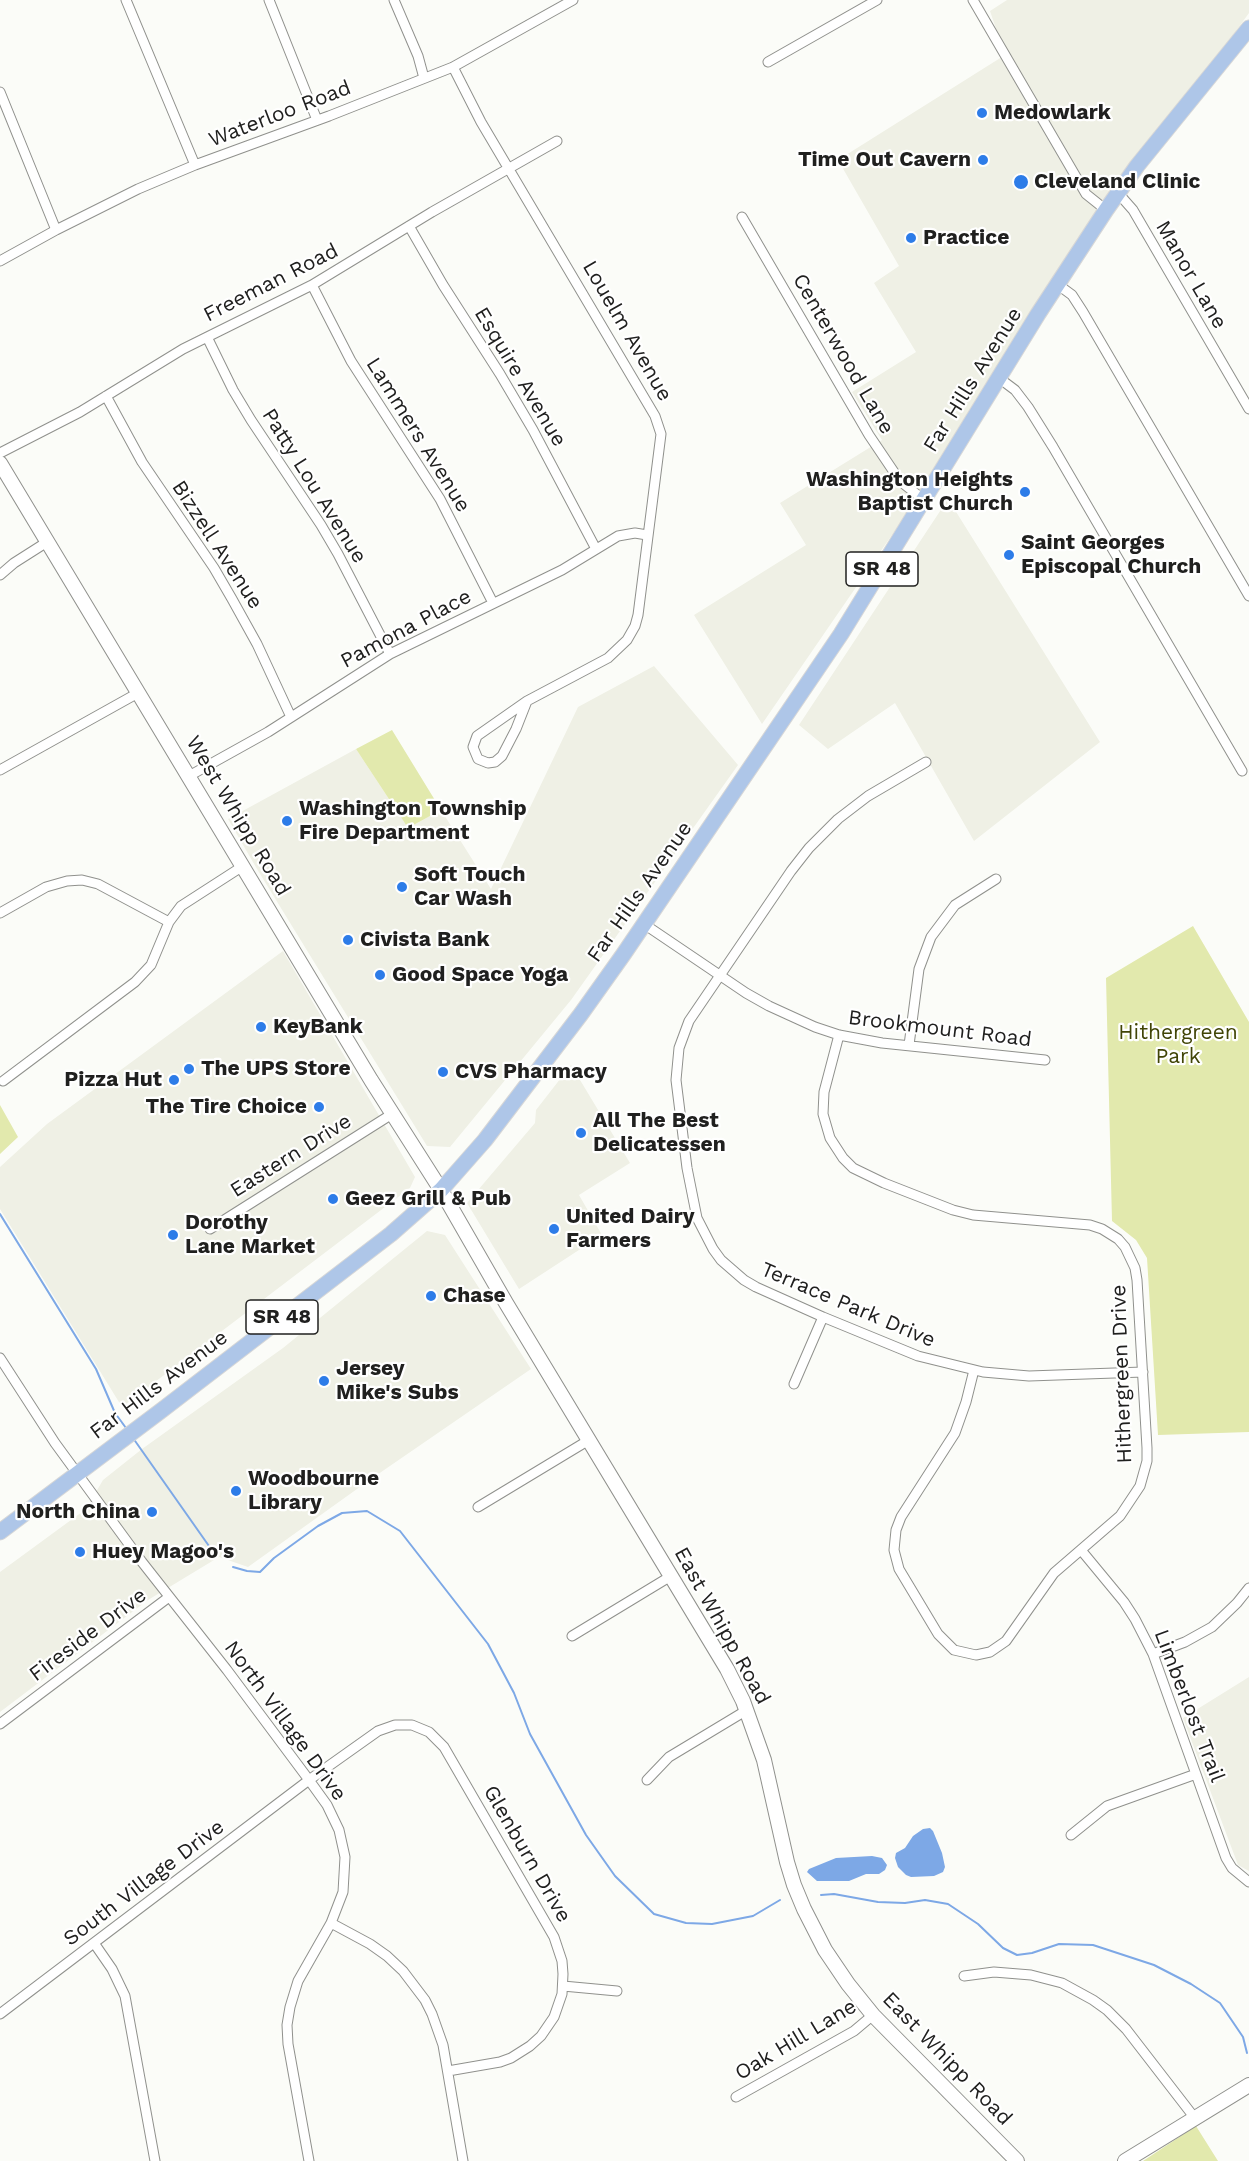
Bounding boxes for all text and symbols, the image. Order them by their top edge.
street label: Waterloo Road [205,75,355,153]
place label: Medowlark [994,100,1111,126]
marker: Medowlark [975,106,989,120]
place label: Time Out Cavern [798,147,971,173]
marker: Time Out Cavern [976,153,990,167]
place label: Cleveland Clinic [1034,169,1200,195]
marker: Cleveland Clinic [1012,173,1030,191]
street label: Manor Lane [1150,216,1232,334]
place label: Practice [923,225,1009,251]
marker: Practice [904,231,918,245]
street label: Freeman Road [199,238,343,328]
street label: Louelm Avenue [577,256,677,406]
street label: Centerwood Lane [787,269,899,439]
street label: Esquire Avenue [469,303,571,451]
street label: Far Hills Avenue [918,303,1028,457]
street label: Lammers Avenue [360,353,476,517]
street label: Patty Lou Avenue [256,404,372,568]
place label: Washington Heights Baptist Church [806,467,1013,517]
street label: Bizzell Avenue [166,476,268,614]
marker: Washington Heights Baptist Church [1018,485,1032,499]
place label: Saint Georges Episcopal Church [1021,530,1201,580]
marker: Saint Georges Episcopal Church [1002,548,1016,562]
road number: SR 48 [846,552,918,586]
street label: Pamona Place [336,584,476,674]
street label: West Whipp Road [180,731,296,901]
place label: Washington Township Fire Department [299,796,527,846]
marker: Washington Township Fire Department [280,814,294,828]
street label: Far Hills Avenue [582,817,698,967]
place label: Soft Touch Car Wash [414,862,525,912]
marker: Soft Touch Car Wash [395,880,409,894]
place label: Civista Bank [360,927,490,953]
marker: Civista Bank [341,933,355,947]
place label: Good Space Yoga [392,962,568,988]
marker: Good Space Yoga [373,968,387,982]
street label: Brookmount Road [847,1005,1033,1053]
place label: KeyBank [273,1014,363,1040]
marker: KeyBank [254,1020,268,1034]
park label: Hithergreen Park [1118,1020,1238,1070]
place label: The UPS Store [201,1056,351,1082]
place label: CVS Pharmacy [455,1059,607,1085]
marker: The UPS Store [182,1062,196,1076]
marker: CVS Pharmacy [436,1065,450,1079]
place label: Pizza Hut [64,1067,162,1093]
marker: Pizza Hut [167,1073,181,1087]
place label: The Tire Choice [146,1094,307,1120]
marker: The Tire Choice [312,1100,326,1114]
place label: All The Best Delicatessen [593,1108,726,1158]
street label: Eastern Drive [226,1109,356,1203]
marker: All The Best Delicatessen [574,1126,588,1140]
place label: Geez Grill & Pub [345,1186,511,1212]
marker: Geez Grill & Pub [326,1192,340,1206]
place label: United Dairy Farmers [566,1204,695,1254]
place label: Dorothy Lane Market [185,1210,315,1260]
marker: United Dairy Farmers [547,1222,561,1236]
marker: Dorothy Lane Market [166,1228,180,1242]
street label: Terrace Park Drive [757,1257,939,1353]
place label: Chase [443,1283,506,1309]
street label: Hithergreen Drive [1106,1284,1138,1464]
marker: Chase [424,1289,438,1303]
road number: SR 48 [246,1300,318,1334]
street label: Far Hills Avenue [85,1325,233,1445]
place label: Jersey Mike's Subs [336,1356,459,1406]
marker: Jersey Mike's Subs [317,1374,331,1388]
place label: Woodbourne Library [248,1466,379,1516]
marker: Woodbourne Library [229,1484,243,1498]
place label: North China [16,1499,140,1525]
marker: North China [145,1505,159,1519]
place label: Huey Magoo's [92,1539,234,1565]
street label: East Whipp Road [668,1543,776,1709]
marker: Huey Magoo's [73,1545,87,1559]
street label: Fireside Drive [24,1583,152,1687]
street label: Limberlost Trail [1148,1626,1230,1786]
street label: North Village Drive [219,1636,351,1806]
street label: Glenburn Drive [478,1781,576,1927]
street label: South Village Drive [59,1814,229,1952]
street label: East Whipp Road [877,1987,1017,2131]
street label: Oak Hill Lane [731,1994,861,2086]

